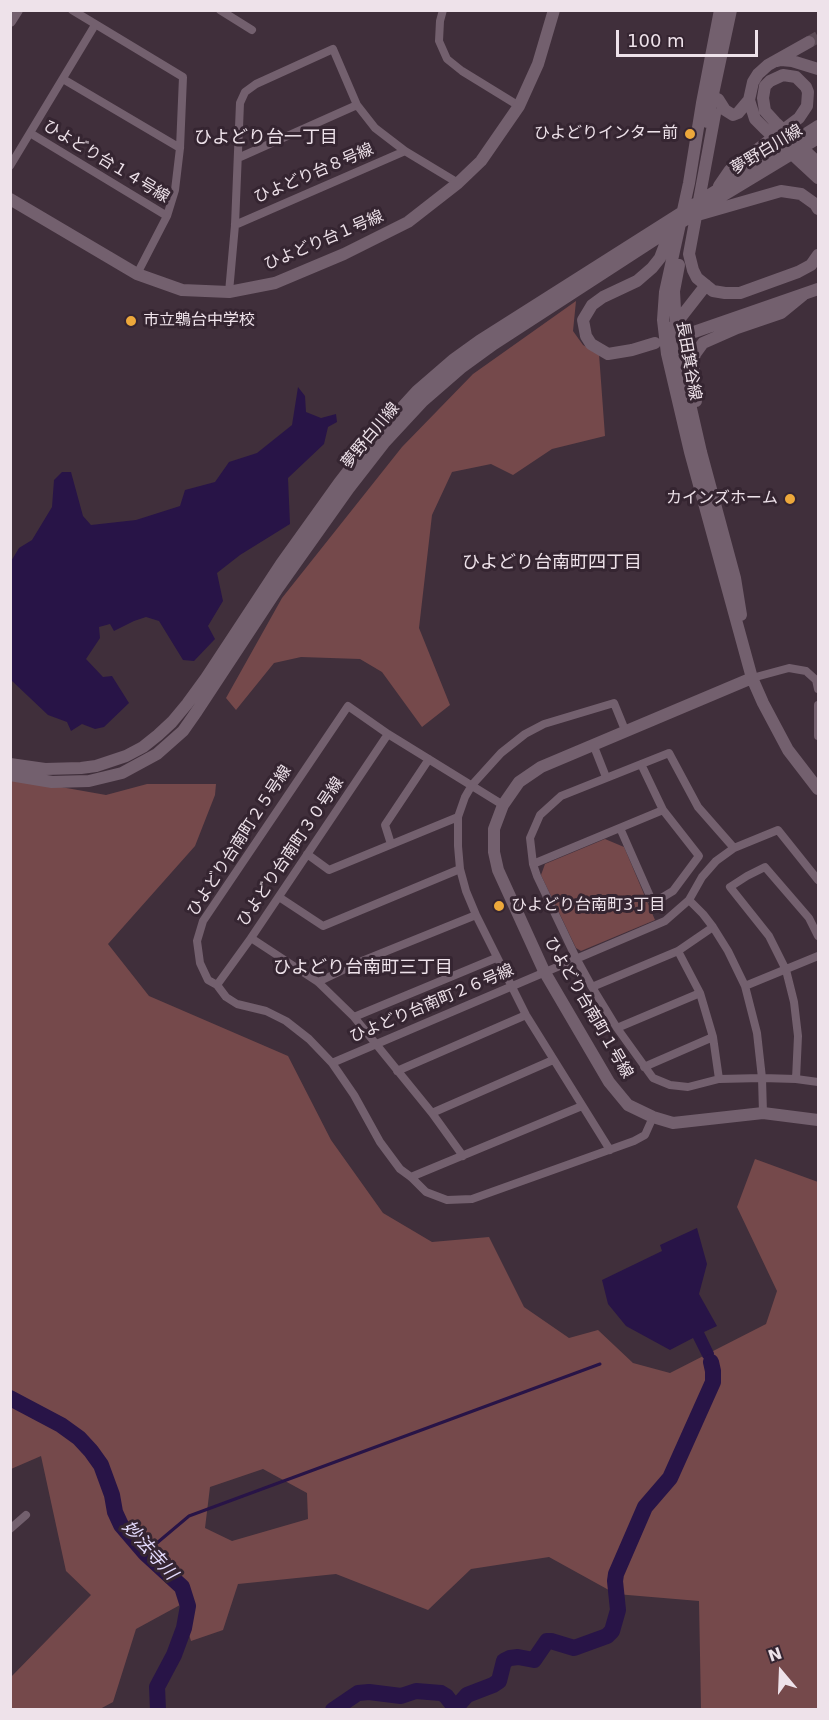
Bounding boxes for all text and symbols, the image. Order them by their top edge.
scale bar [619,18,762,56]
text: 100 m [627,30,685,51]
street label: ひよどり台１４号線 [39,117,173,207]
street label: 夢野白川線 [728,121,806,179]
place label: ひよどりインター前 [534,124,678,144]
district label: ひよどり台一丁目 [194,127,338,149]
marker: ひよどりインター前 [683,127,697,141]
street label: ひよどり台８号線 [251,140,377,208]
street label: ひよどり台１号線 [261,207,387,275]
place label: 市立鵯台中学校 [143,311,255,331]
marker: 市立鵯台中学校 [124,314,138,328]
street label: 長田箕谷線 [672,320,704,402]
street label: 夢野白川線 [338,399,404,473]
place label: カインズホーム [666,489,778,509]
marker: カインズホーム [783,492,797,506]
district label: ひよどり台南町四丁目 [462,552,642,574]
street label: ひよどり台南町２５号線 [184,762,296,920]
street label: ひよどり台南町３０号線 [234,774,348,930]
place label: ひよどり台南町3丁目 [511,896,665,916]
marker: ひよどり台南町3丁目 [492,899,506,913]
street label: ひよどり台南町１号線 [540,934,636,1082]
district label: ひよどり台南町三丁目 [273,957,453,979]
street label: ひよどり台南町２６号線 [347,961,517,1047]
water label: 妙法寺川 [117,1517,181,1585]
north arrow [751,1642,811,1702]
text: N [766,1643,784,1666]

